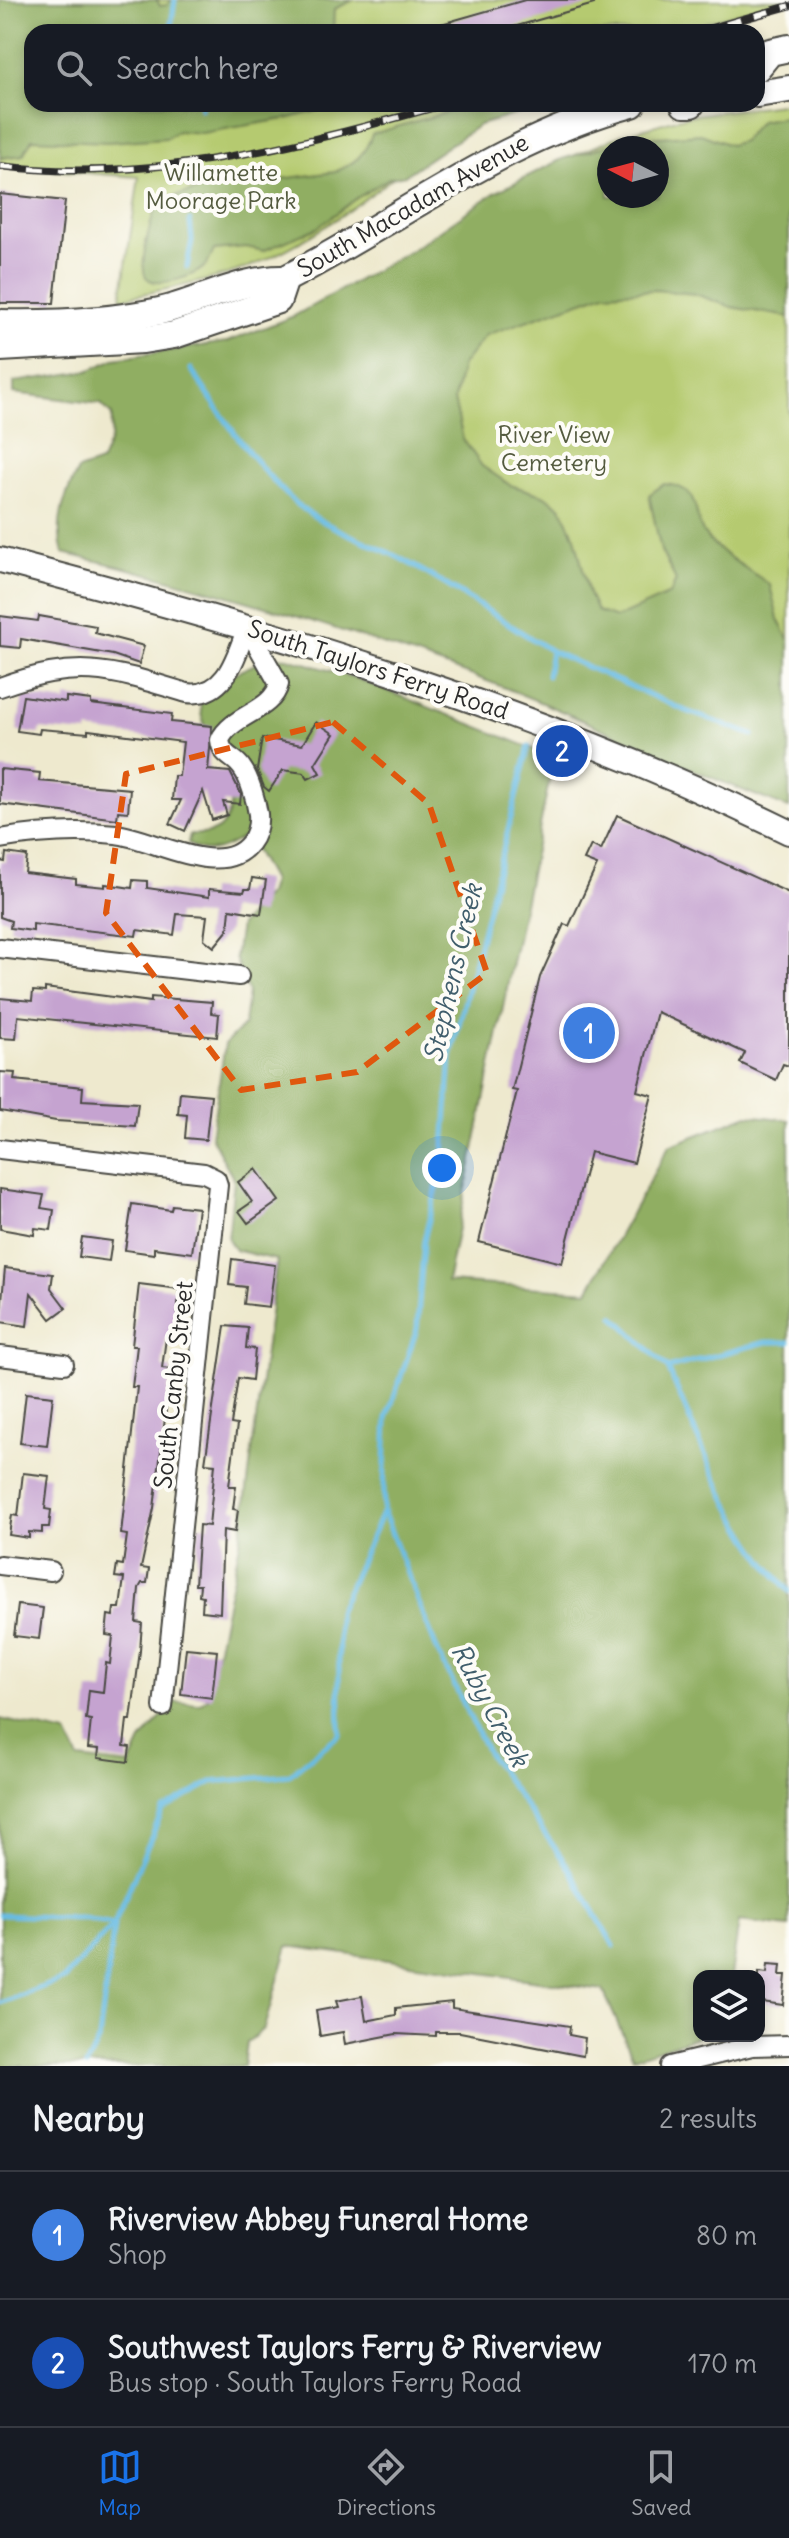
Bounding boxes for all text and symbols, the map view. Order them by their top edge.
search box [24,24,765,112]
icon: search [52,46,96,90]
text: Search here [116,49,279,87]
street label: South Macadam Avenue [292,127,533,284]
north arrow [597,136,669,208]
park label: Willamette Moorage Park [145,157,297,215]
park label: River View Cemetery [498,419,611,477]
street label: South Taylors Ferry Road [244,613,512,725]
pin: 2 [536,721,588,781]
water label: Stephens Creek [416,879,489,1065]
pin: 1 [563,1003,615,1063]
your location [422,1148,462,1188]
street label: South Canby Street [147,1280,199,1490]
water label: Ruby Creek [444,1637,537,1774]
map controls [693,1970,765,2042]
button: layers [693,1970,765,2042]
text: Nearby [32,2097,145,2140]
text: 2 results [659,2102,757,2135]
text: Riverview Abbey Funeral Home [108,2200,528,2238]
text: 1 [53,2219,63,2252]
text: 80 m [696,2219,757,2252]
text: Shop [108,2238,167,2271]
text: Southwest Taylors Ferry & Riverview [108,2328,601,2366]
text: 2 [51,2347,65,2380]
text: 170 m [688,2347,757,2380]
text: Bus stop · South Taylors Ferry Road [108,2366,522,2399]
tab: Map [98,2445,142,2521]
tab: Directions [337,2445,436,2521]
tab: Saved [631,2445,691,2521]

